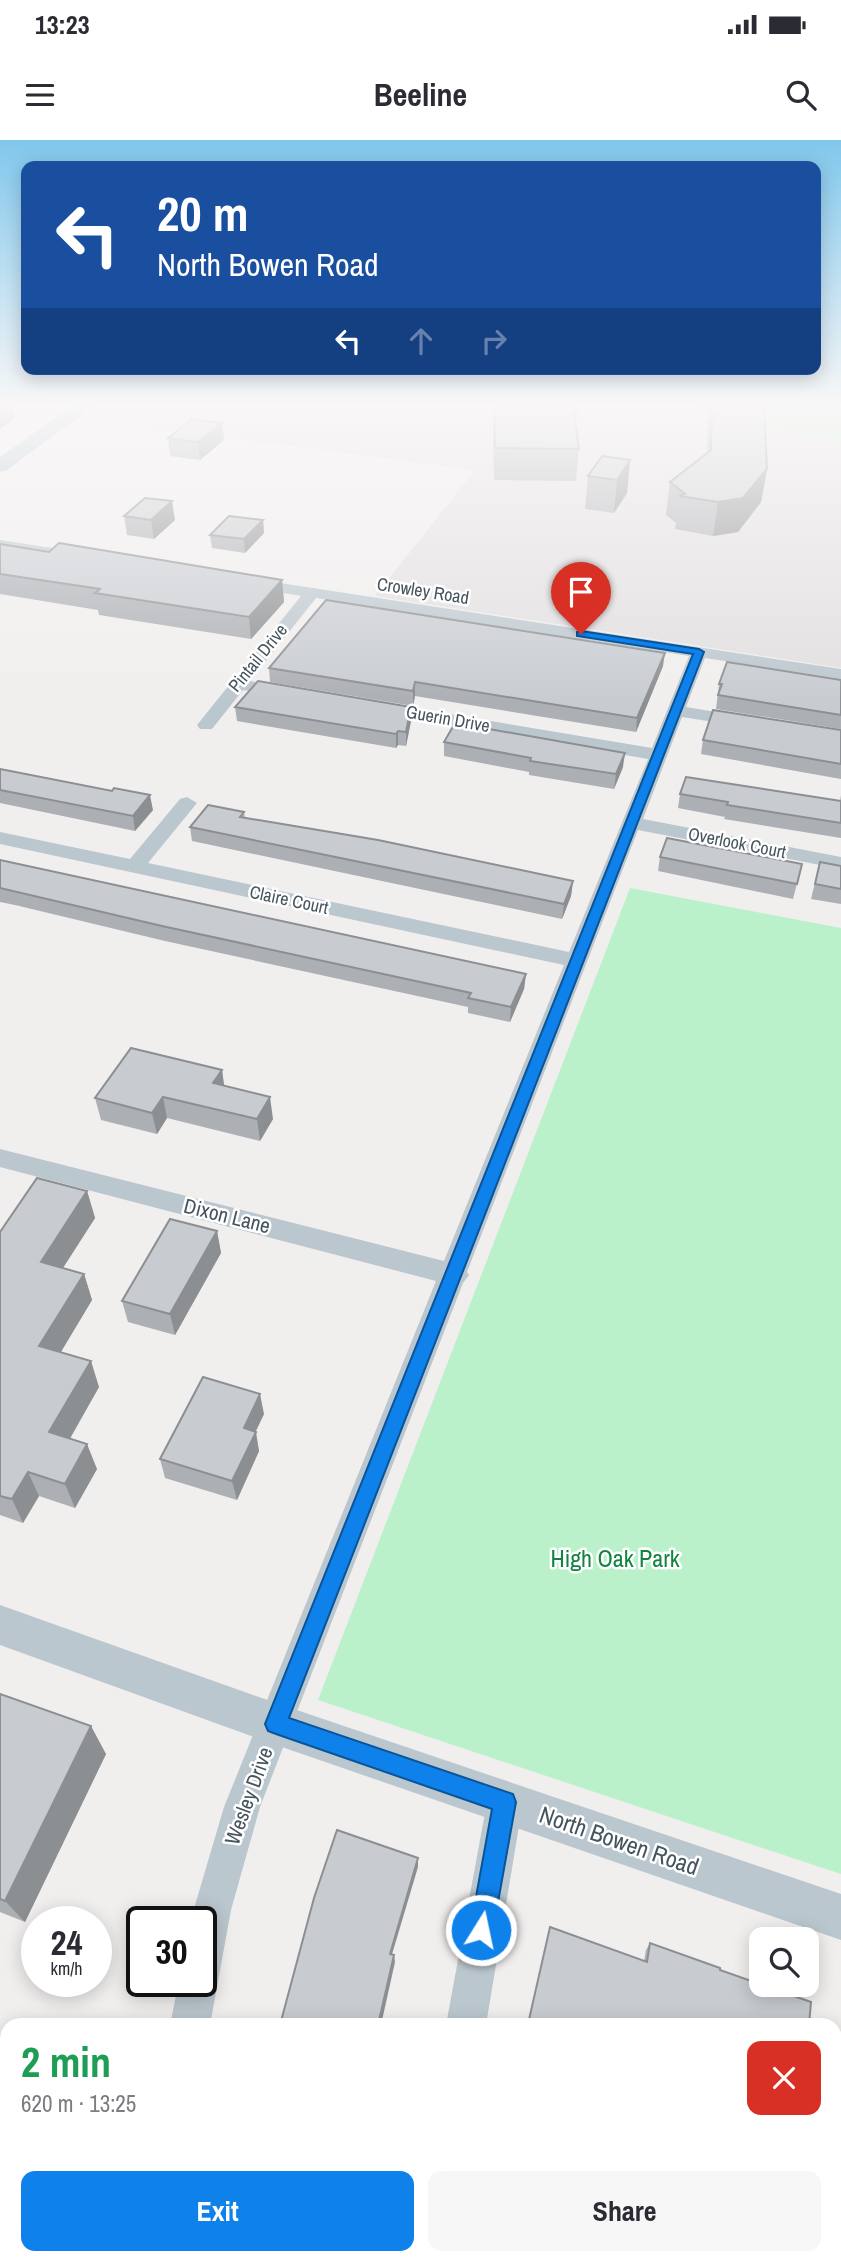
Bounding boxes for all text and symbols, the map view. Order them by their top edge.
text: 13:23 [35,7,90,42]
text: Beeline [374,73,467,116]
icon: menu [21,76,59,114]
icon: search [782,76,820,114]
text: 20 m [157,180,249,246]
icon: left [42,189,133,280]
text: North Bowen Road [157,243,379,286]
icon: left [329,322,367,360]
icon: ahead [402,322,440,360]
icon: right [475,322,513,360]
pin [551,562,611,634]
street label: Crowley Road [375,571,471,610]
icon: arrive [562,573,600,611]
street label: Pintail Drive [222,618,293,697]
street label: Guerin Drive [404,699,492,738]
street label: Overlook Court [686,821,788,864]
street label: Claire Court [248,879,331,920]
street label: Dixon Lane [181,1191,273,1240]
park label: High Oak Park [550,1542,680,1574]
street label: Wesley Drive [217,1743,280,1849]
street label: North Bowen Road [536,1798,703,1882]
position arrow [444,1893,518,1967]
speed limit sign: 30 [126,1906,217,1997]
text: 24 [51,1919,82,1966]
map controls [749,1927,819,1997]
button: search [749,1927,819,1997]
text: km/h [51,1956,83,1981]
text: 2 min [21,2034,111,2090]
button: close [747,2041,821,2115]
text: 620 m · 13:25 [21,2088,136,2119]
button: Exit [21,2171,414,2251]
button: Share [428,2171,821,2251]

